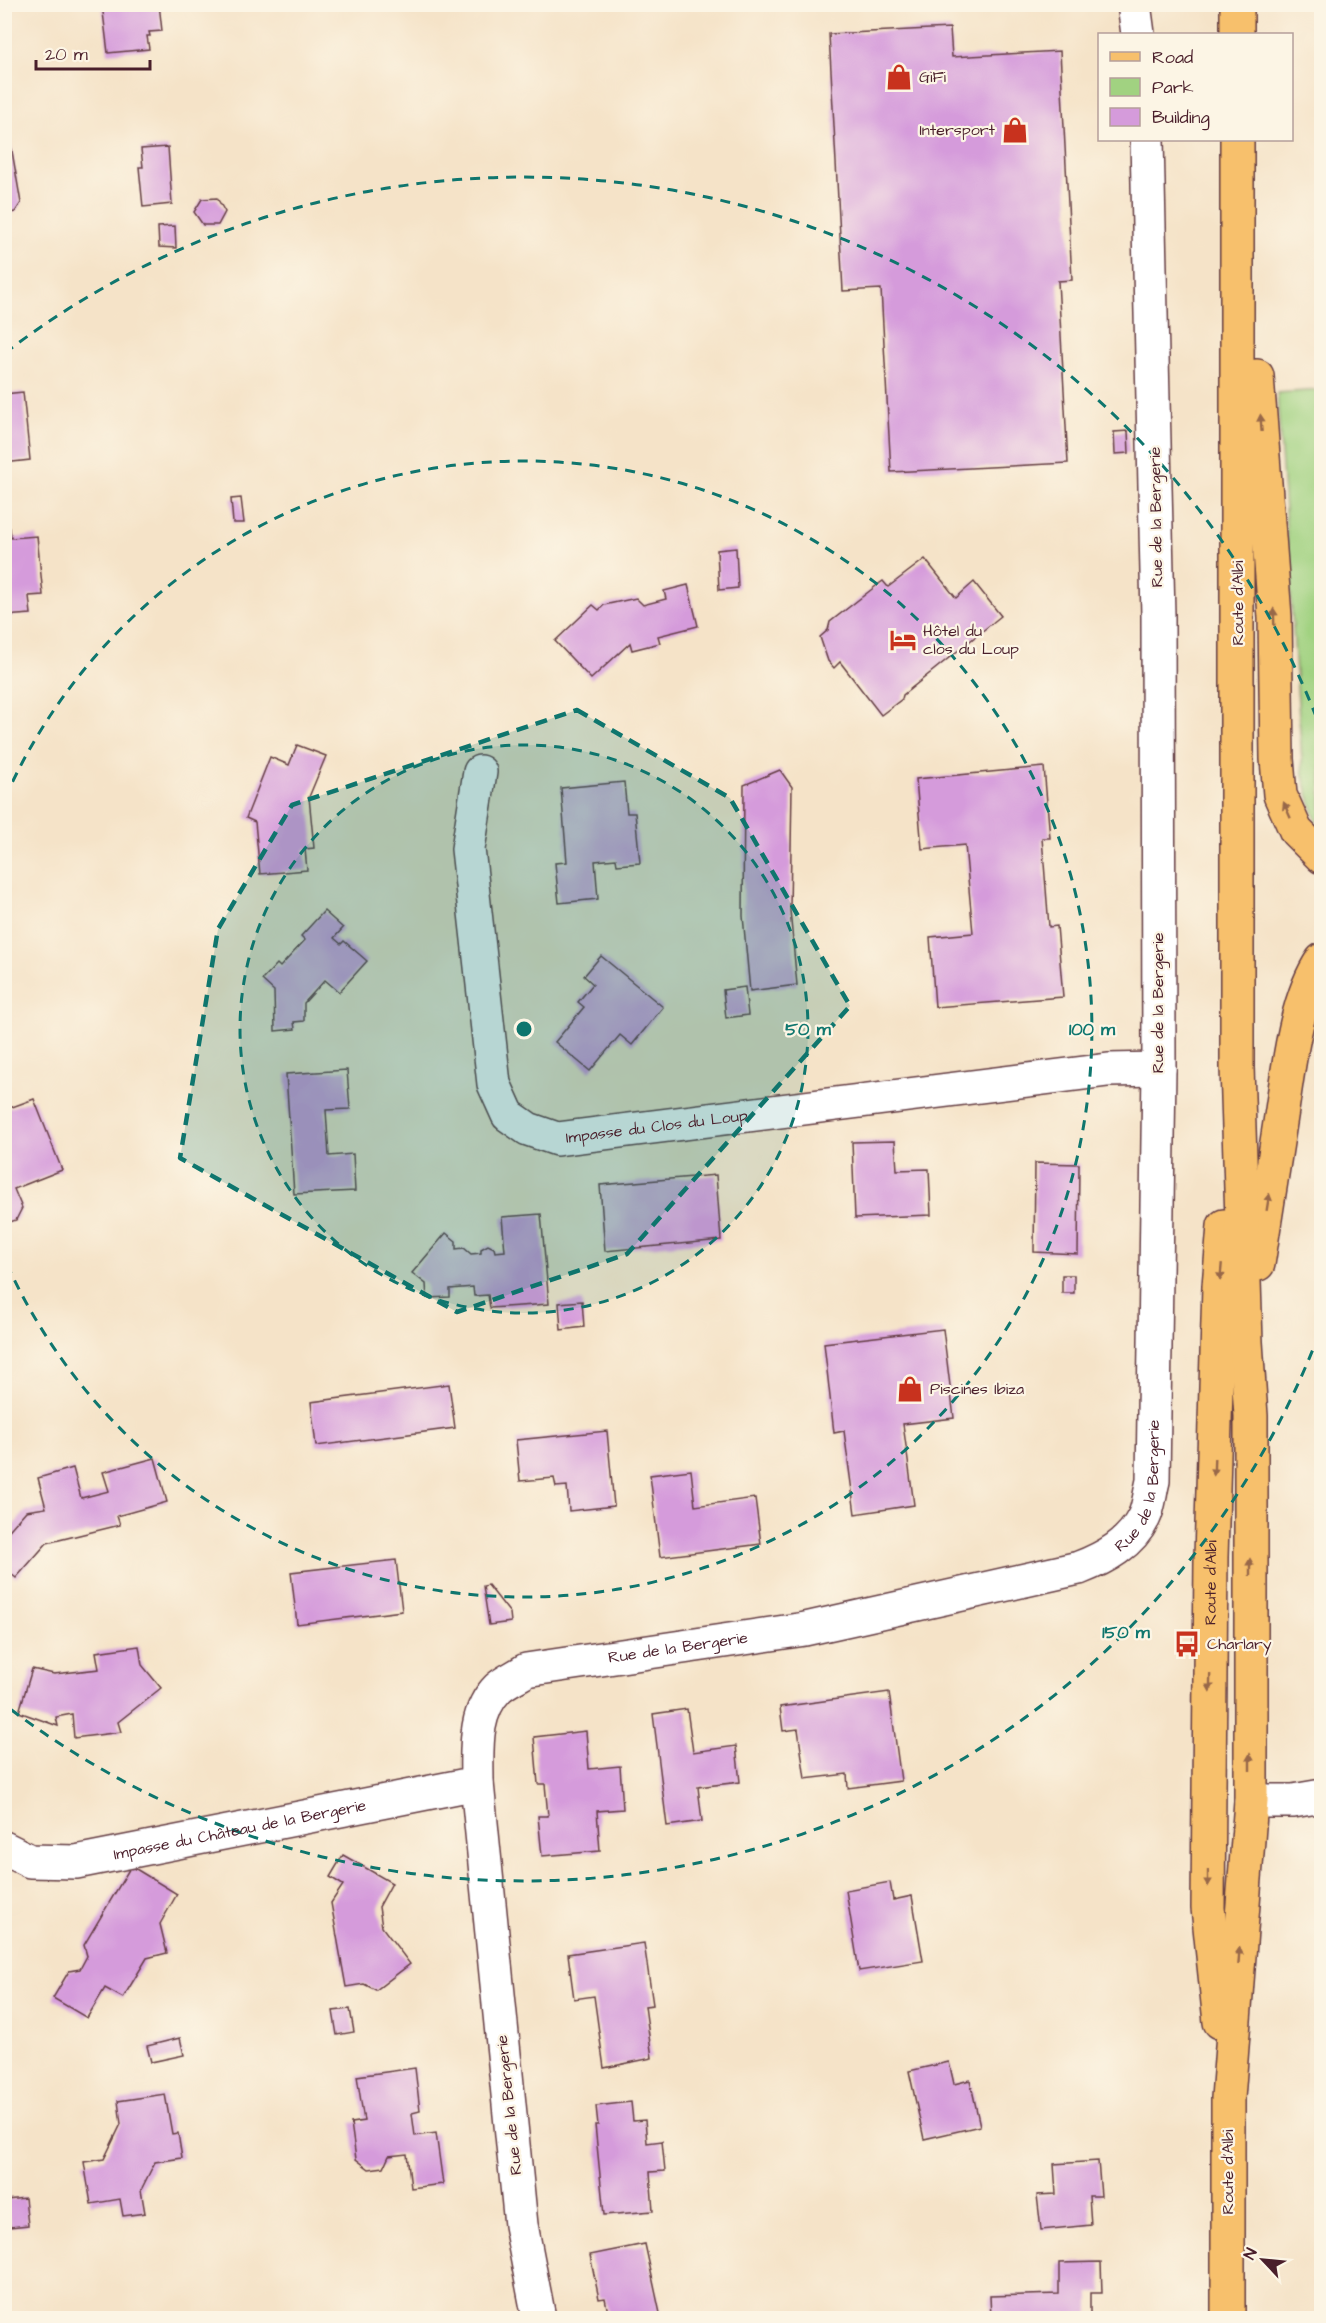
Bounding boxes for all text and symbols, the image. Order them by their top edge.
scale bar [36,33,150,71]
legend [1098,33,1293,141]
text: 20 m [45,42,88,67]
text: Road [1152,45,1193,70]
shop icon: GiFi [884,62,914,92]
place label: GiFi [919,66,947,88]
text: Park [1152,75,1194,100]
text: Building [1152,105,1210,131]
shop icon: Intersport [1000,115,1030,145]
place label: Intersport [919,119,996,141]
one-way arrow [1257,413,1266,432]
street label: Rue de la Bergerie [1144,446,1169,587]
street label: Route d'Albi [1227,560,1249,646]
one-way arrow [1270,608,1279,627]
place label: Hôtel du clos du Loup [923,620,1019,660]
hotel icon: Hôtel du clos du Loup [888,625,918,655]
one-way arrow [1282,801,1292,819]
street label: Rue de la Bergerie [1147,932,1170,1073]
text: 50 m [785,1017,832,1042]
text: 100 m [1069,1017,1116,1042]
centre of rings [514,1019,534,1039]
street label: Impasse du Clos du Loup [565,1104,749,1149]
one-way arrow [1264,1192,1273,1211]
one-way arrow [1216,1263,1225,1282]
shop icon: Piscines Ibiza [895,1374,925,1404]
place label: Piscines Ibiza [930,1378,1024,1400]
street label: Rue de la Bergerie [1110,1419,1165,1557]
one-way arrow [1209,1458,1219,1477]
street label: Route d'Albi [1199,1539,1223,1625]
one-way arrow [1245,1557,1255,1576]
text: 150 m [1102,1620,1151,1645]
street label: Rue de la Bergerie [607,1627,749,1669]
bus stop icon: Charlary [1172,1629,1202,1659]
place label: Charlary [1207,1633,1272,1656]
one-way arrow [1205,1673,1215,1692]
one-way arrow [1245,1752,1255,1771]
street label: Impasse du Château de la Bergerie [112,1794,368,1865]
one-way arrow [1203,1868,1213,1887]
one-way arrow [1234,1947,1244,1966]
street label: Rue de la Bergerie [491,2033,528,2176]
street label: Route d'Albi [1217,2129,1239,2215]
north arrow [1233,2230,1293,2290]
text: N [1238,2245,1263,2263]

